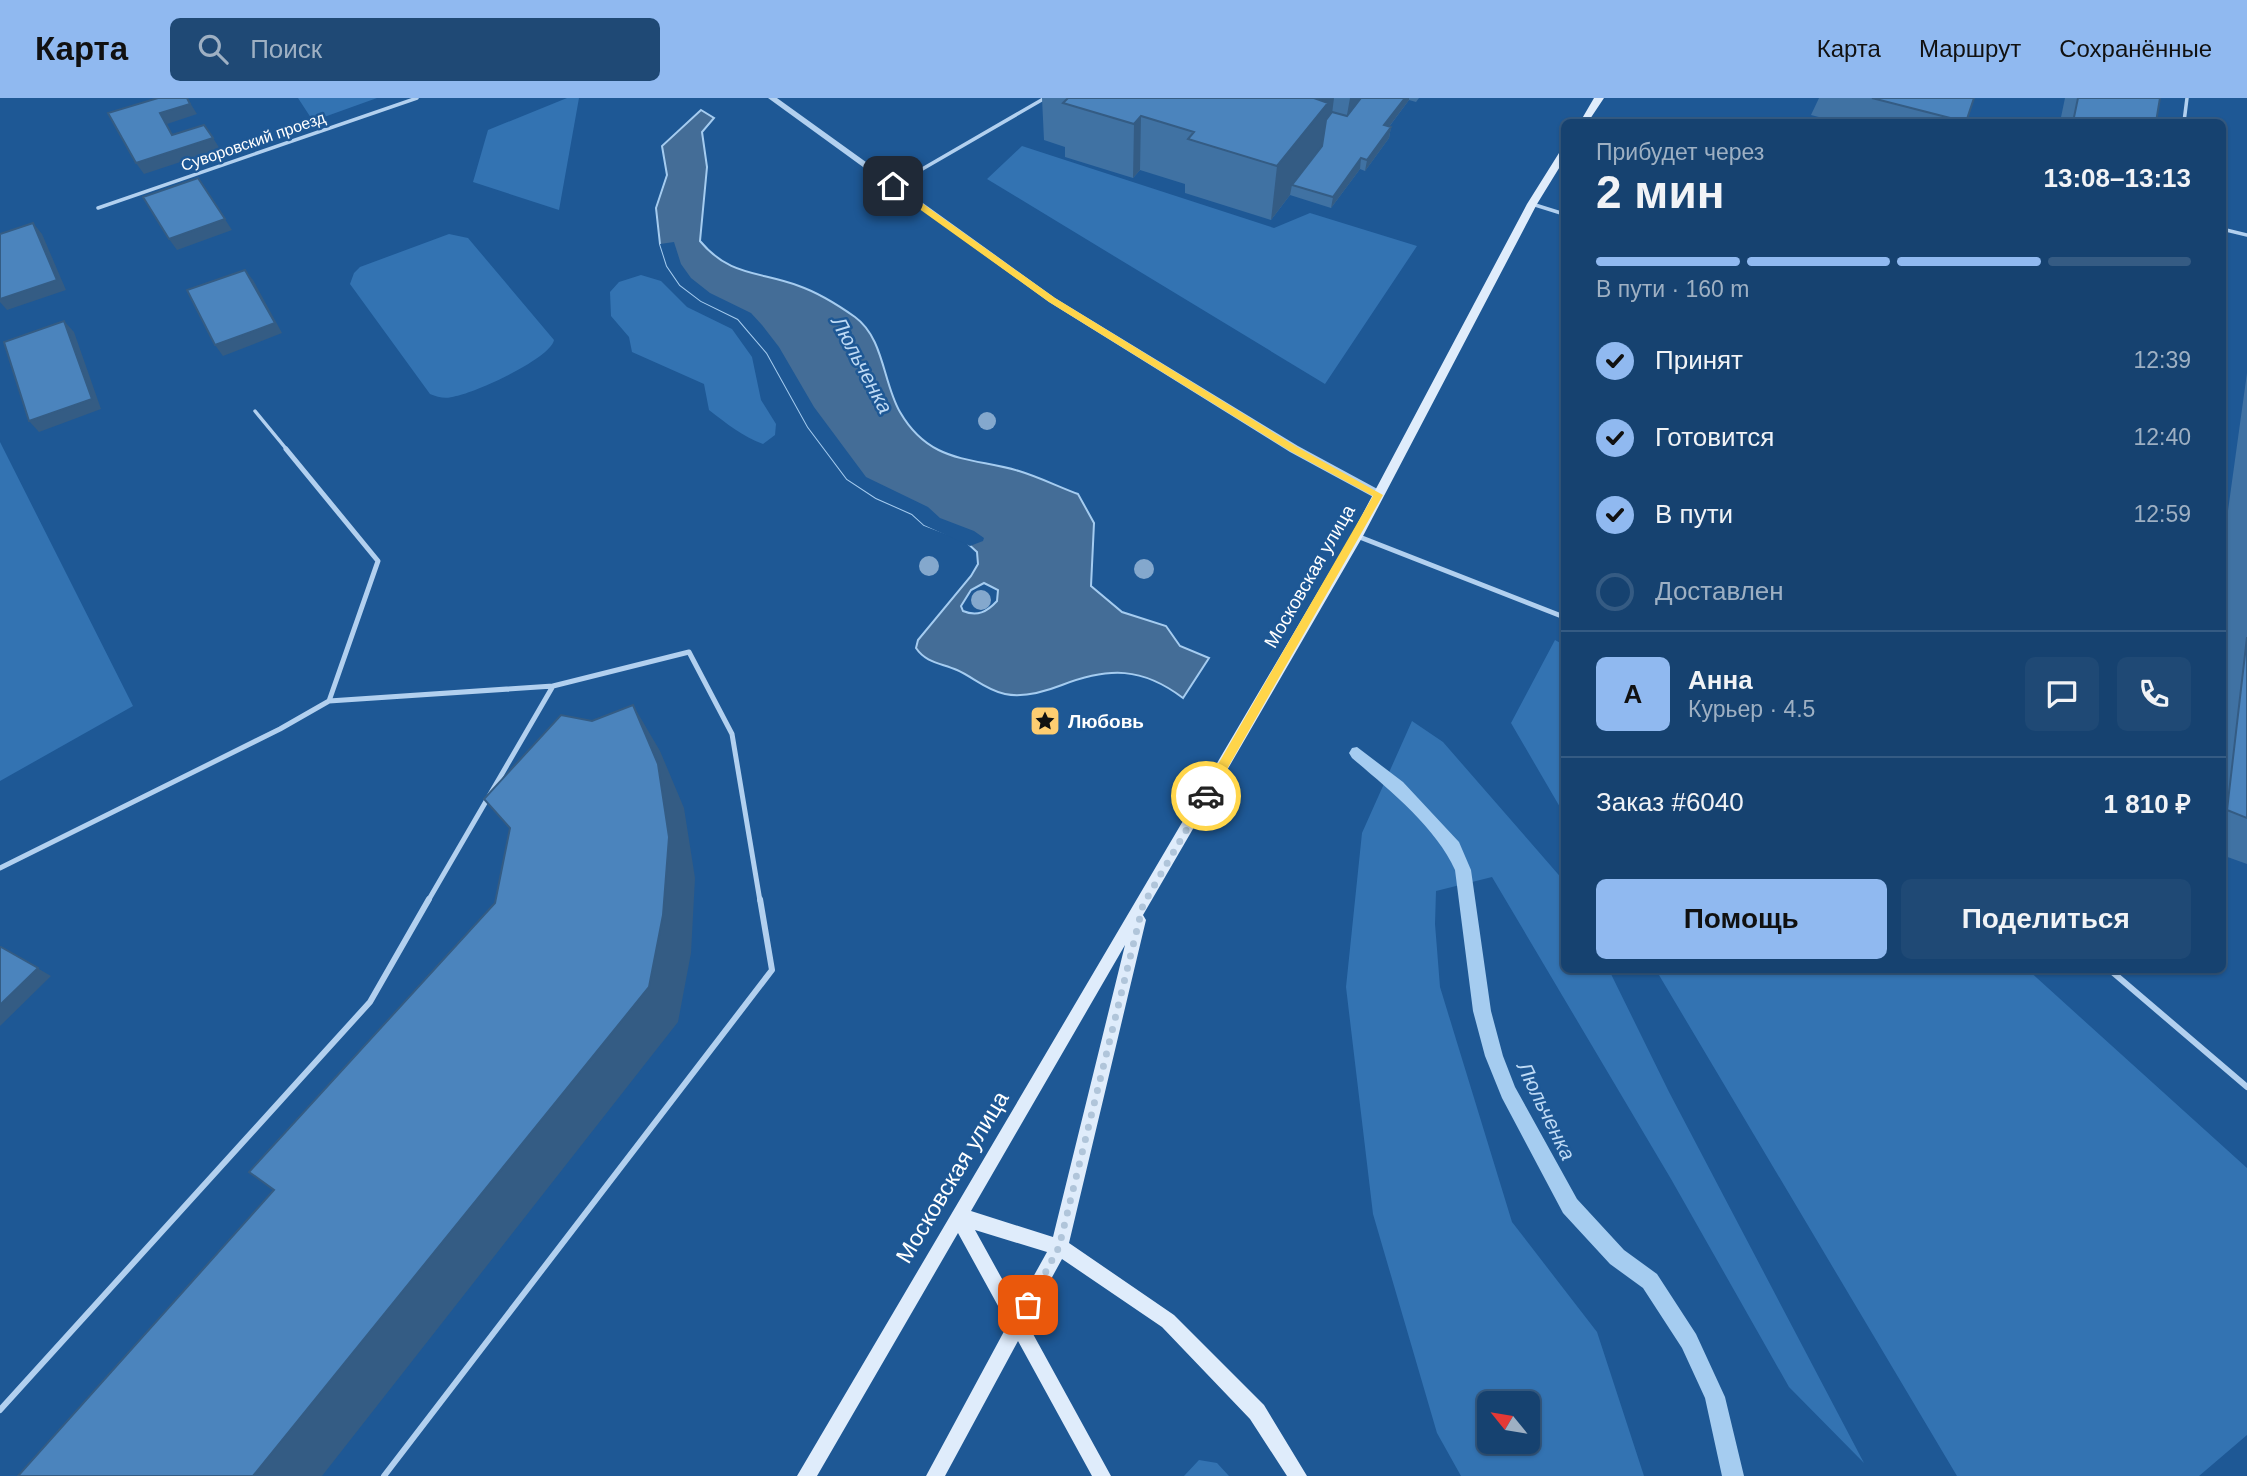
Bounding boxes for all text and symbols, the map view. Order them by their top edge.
search box [170,18,660,81]
text: Карта [35,30,128,67]
icon: search [194,30,232,68]
text: Поиск [250,34,322,64]
text: Карта [1817,35,1881,62]
text: Маршрут [1919,35,2021,62]
text: Сохранённые [2059,35,2212,62]
street label: Суворовский проезд [179,109,328,174]
text: Прибудет через [1596,139,1764,165]
pin [863,156,923,216]
text: 13:08–13:13 [2044,163,2191,193]
text: 2 мин [1596,166,1724,218]
icon: home [874,167,912,205]
text: В пути · 160 m [1596,276,1749,302]
water label: Люльченка [826,311,898,417]
icon: check [1596,342,1634,380]
text: Принят [1655,345,1743,375]
text: 12:39 [2133,347,2191,373]
icon: check [1596,419,1634,457]
text: Готовится [1655,422,1774,452]
text: 12:40 [2133,424,2191,450]
icon: check [1596,496,1634,534]
text: В пути [1655,499,1733,529]
street label: Московская улица [1260,501,1359,652]
text: 12:59 [2133,501,2191,527]
text: Доставлен [1655,576,1784,606]
button: chat [2025,657,2099,731]
button: phone [2117,657,2191,731]
text: Анна [1688,665,1753,695]
text: А [1624,679,1642,709]
text: Курьер · 4.5 [1688,696,1815,722]
place icon: Любовь [1028,704,1062,738]
place label: Любовь [1068,711,1144,732]
courier [1171,761,1241,831]
icon: car [1187,777,1225,815]
text: Заказ #6040 [1596,787,1744,817]
text: 1 810 ₽ [2104,789,2191,819]
button: Помощь [1596,879,1887,959]
button: Поделиться [1901,879,2191,959]
water label: Люльченка [1512,1056,1580,1164]
street label: Московская улица [890,1086,1014,1268]
pin [998,1275,1058,1335]
icon: bag [1009,1286,1047,1324]
north arrow [1477,1391,1540,1454]
map controls [1477,1391,1540,1454]

